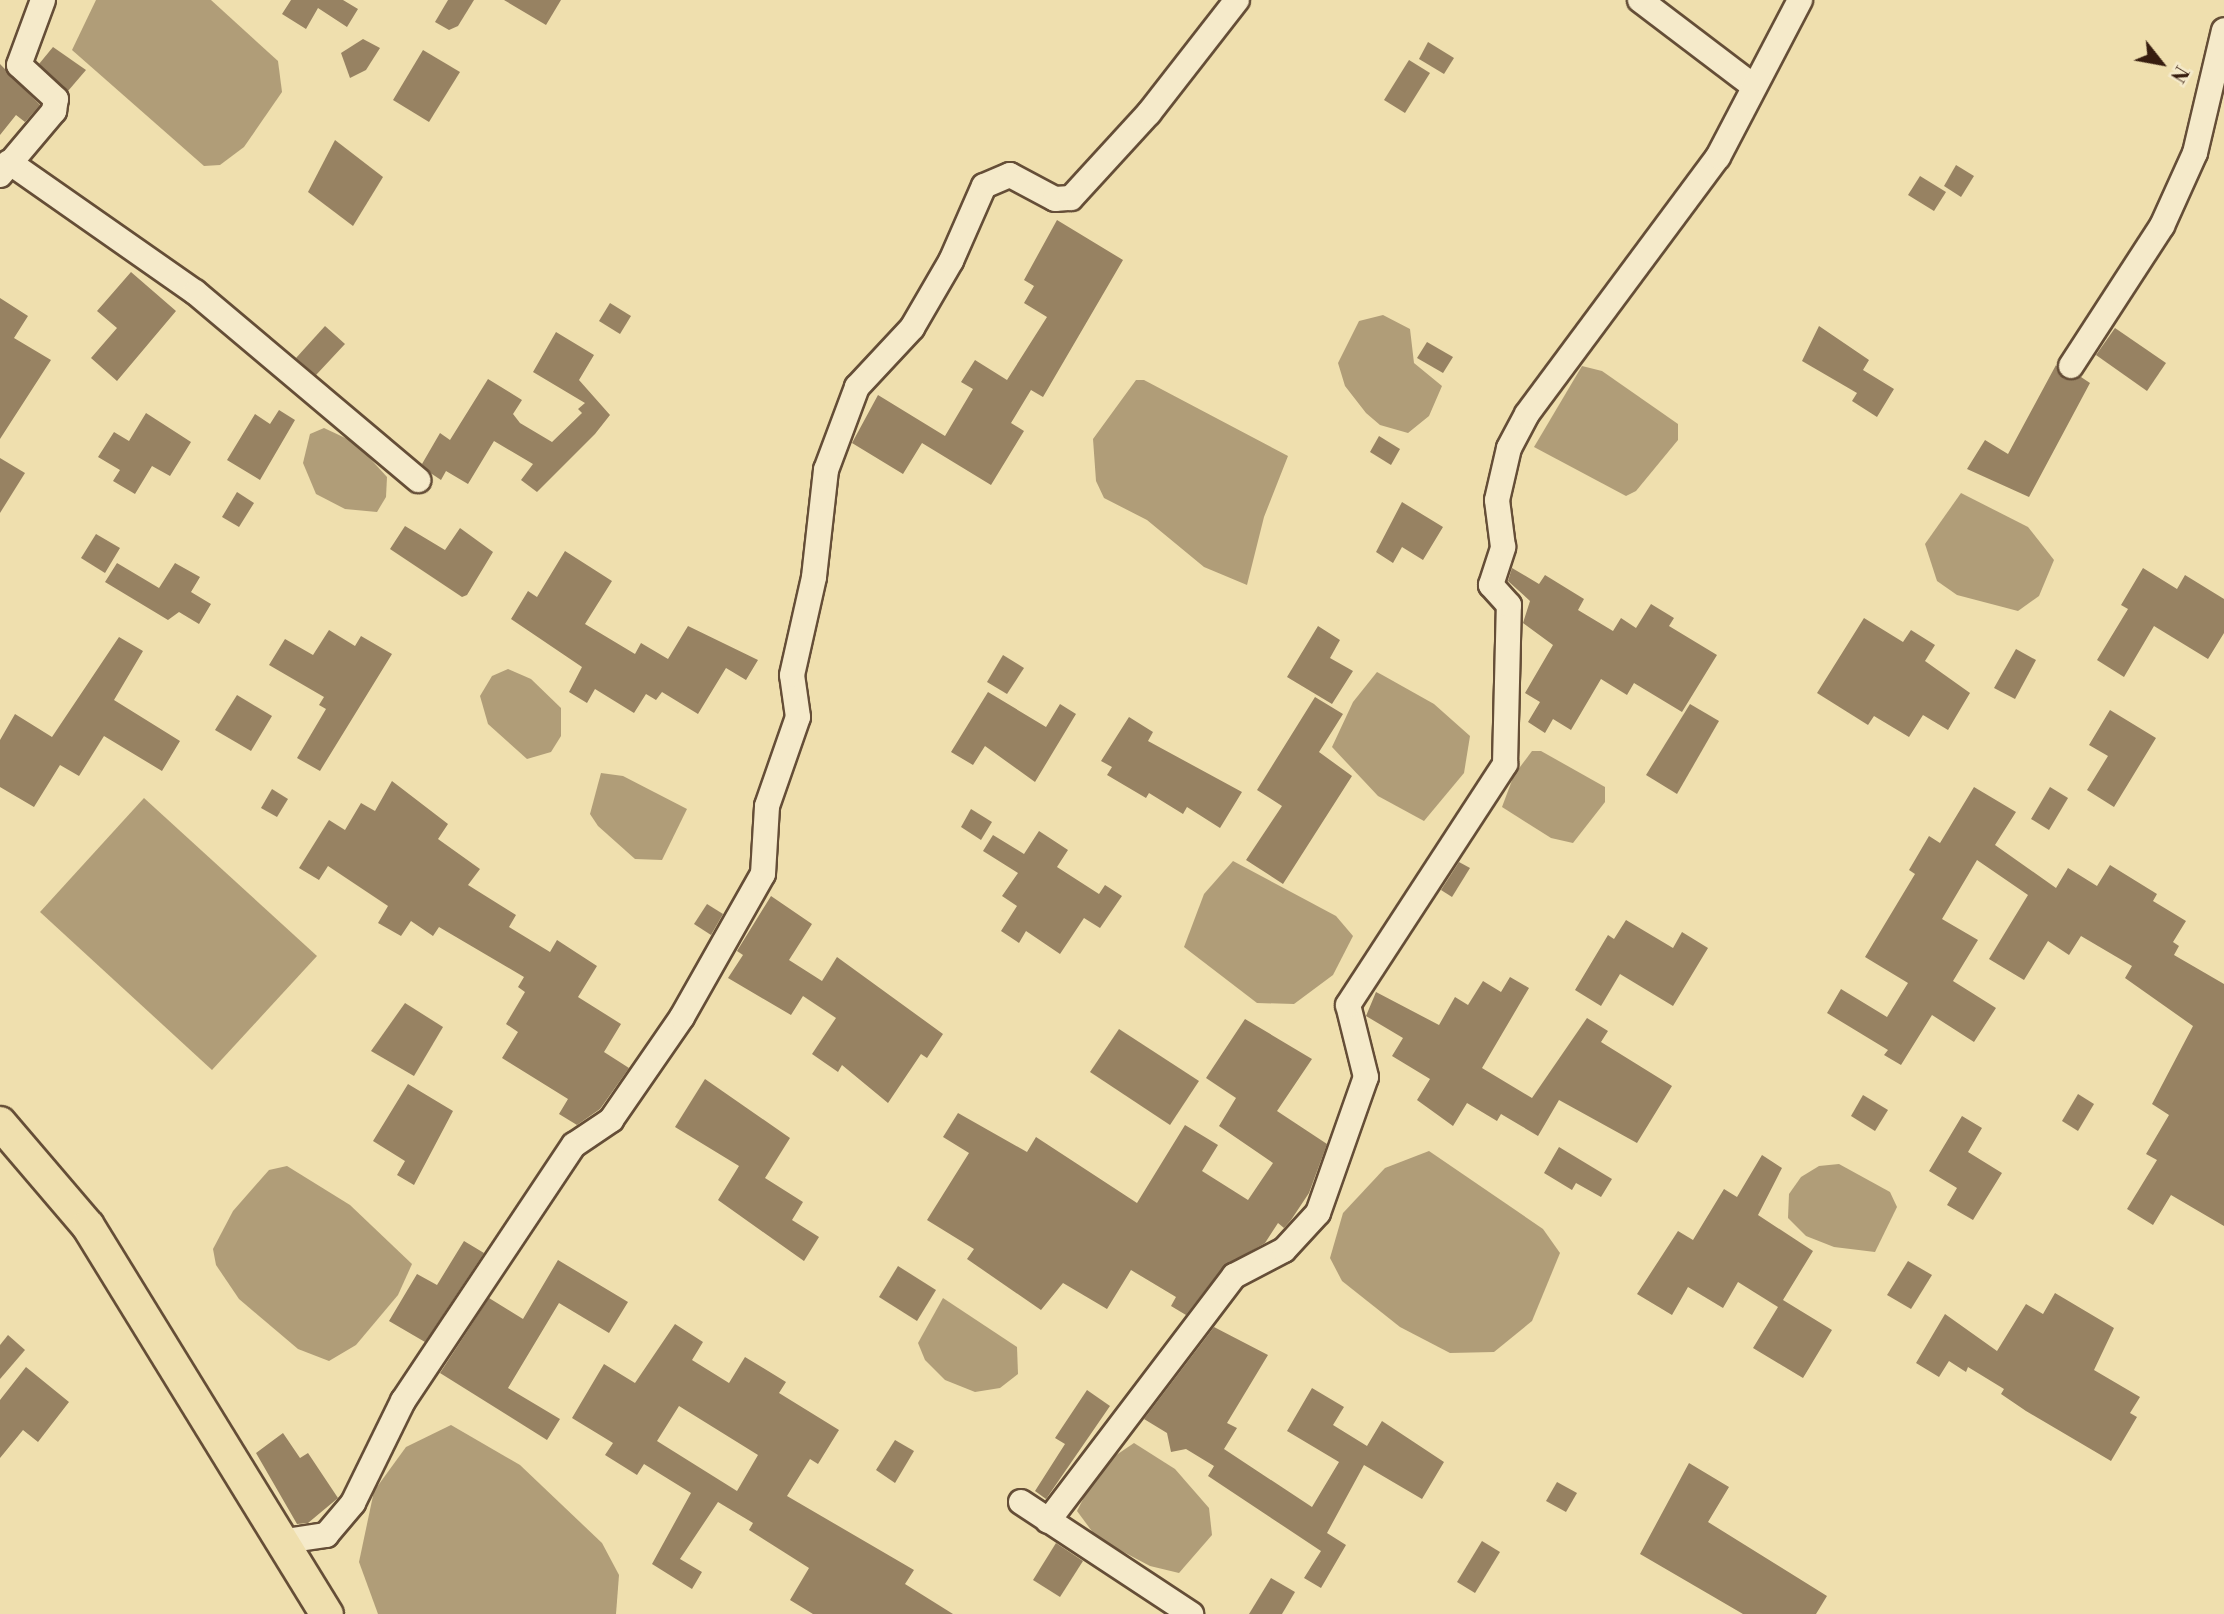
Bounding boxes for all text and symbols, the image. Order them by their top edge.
north arrow [2126,28,2196,98]
text: N [2165,61,2193,86]

